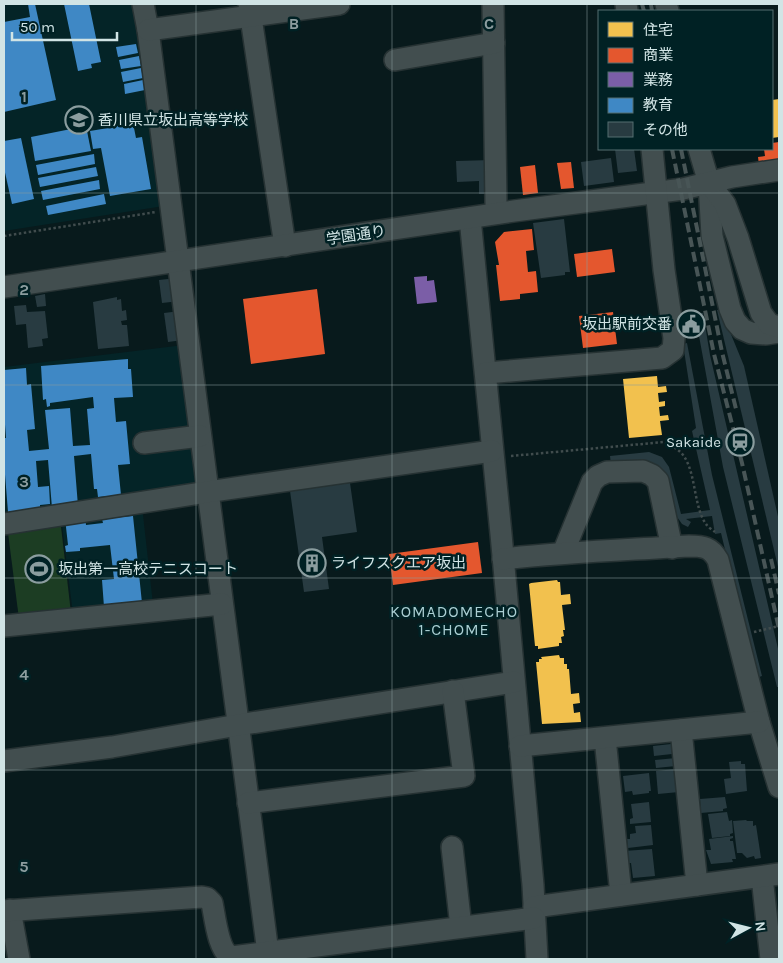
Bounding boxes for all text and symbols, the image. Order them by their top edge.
scale bar [12,10,118,42]
legend [598,10,773,150]
text: B [289,14,299,33]
text: C [484,14,494,33]
text: 50 m [20,18,55,36]
text: 住宅 [643,21,673,39]
text: 商業 [643,46,673,64]
text: 業務 [643,71,673,89]
text: 1 [21,87,27,106]
text: 教育 [643,96,673,114]
school or university icon: 香川県立坂出高等学校 [64,105,94,135]
place label: 香川県立坂出高等学校 [98,111,248,129]
text: その他 [643,121,688,139]
street label: 学園通り [325,222,387,248]
text: 2 [19,280,29,299]
public building icon: 坂出駅前交番 [676,309,706,339]
place label: 坂出駅前交番 [582,315,672,333]
station icon: Sakaide [725,427,755,457]
place label: Sakaide [666,433,721,451]
text: 3 [19,472,29,491]
building icon: ライフスクエア坂出 [297,548,327,578]
sports icon: 坂出第一高校テニスコート [24,554,54,584]
place label: ライフスクエア坂出 [331,554,466,572]
place label: 坂出第一高校テニスコート [58,560,238,578]
district label: KOMADOMECHO 1-CHOME [390,602,518,639]
text: 4 [19,665,29,684]
text: 5 [19,857,29,876]
north arrow [723,903,773,953]
text: N [751,920,769,932]

